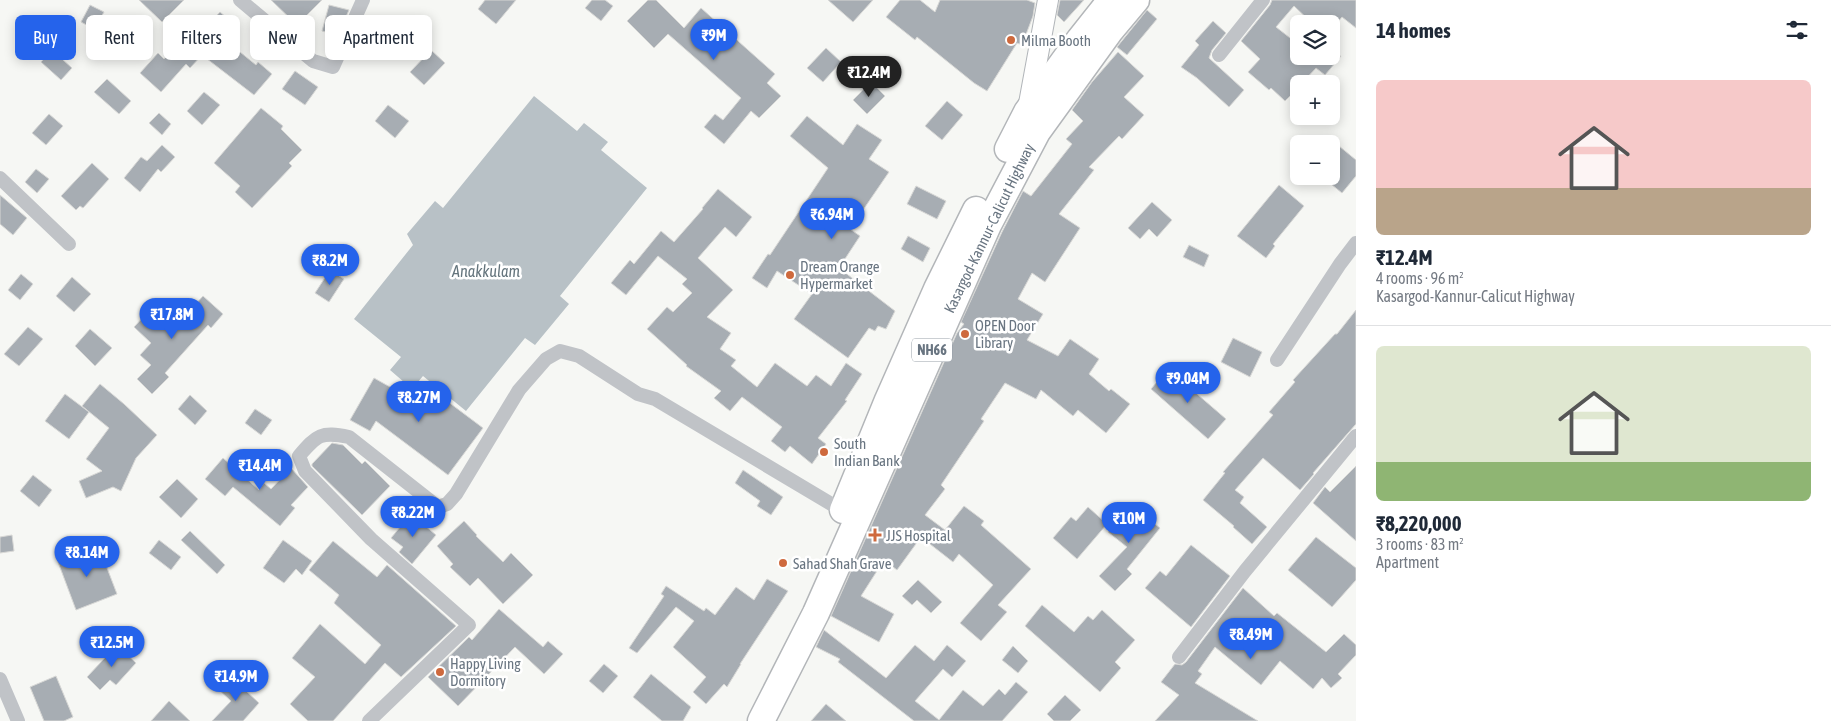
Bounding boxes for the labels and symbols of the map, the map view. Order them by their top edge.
pin: ₹9M [690,18,738,61]
place label: Milma Booth [1021,32,1091,49]
marker: Milma Booth [1005,34,1017,46]
pin: ₹12.4M [828,56,910,98]
street label: Kasargod-Kannur-Calicut Highway [940,140,1038,316]
pin: ₹6.94M [791,198,873,240]
pin: ₹8.2M [295,244,365,286]
place label: Dream Orange Hypermarket [800,258,880,292]
water label: Anakkulam [451,262,520,280]
marker: Dream Orange Hypermarket [784,269,796,281]
pin: ₹17.8M [131,298,213,340]
place label: OPEN Door Library [975,317,1036,351]
marker: OPEN Door Library [959,328,971,340]
road number: NH66 [912,338,952,362]
pin: ₹9.04M [1147,362,1229,404]
pin: ₹8.27M [378,380,460,423]
place label: South Indian Bank [834,435,900,469]
marker: South Indian Bank [818,446,830,458]
pin: ₹14.4M [219,448,301,491]
pin: ₹8.22M [372,496,454,538]
pin: ₹10M [1099,502,1159,544]
place label: JJS Hospital [886,527,951,544]
marker: JJS Hospital [868,528,882,542]
pin: ₹8.14M [46,536,128,578]
place label: Sahad Shah Grave [793,555,892,572]
marker: Sahad Shah Grave [777,557,789,569]
pin: ₹8.49M [1210,618,1292,660]
pin: ₹12.5M [71,626,153,668]
place label: Happy Living Dormitory [450,655,521,689]
pin: ₹14.9M [195,660,277,702]
marker: Happy Living Dormitory [434,666,446,678]

